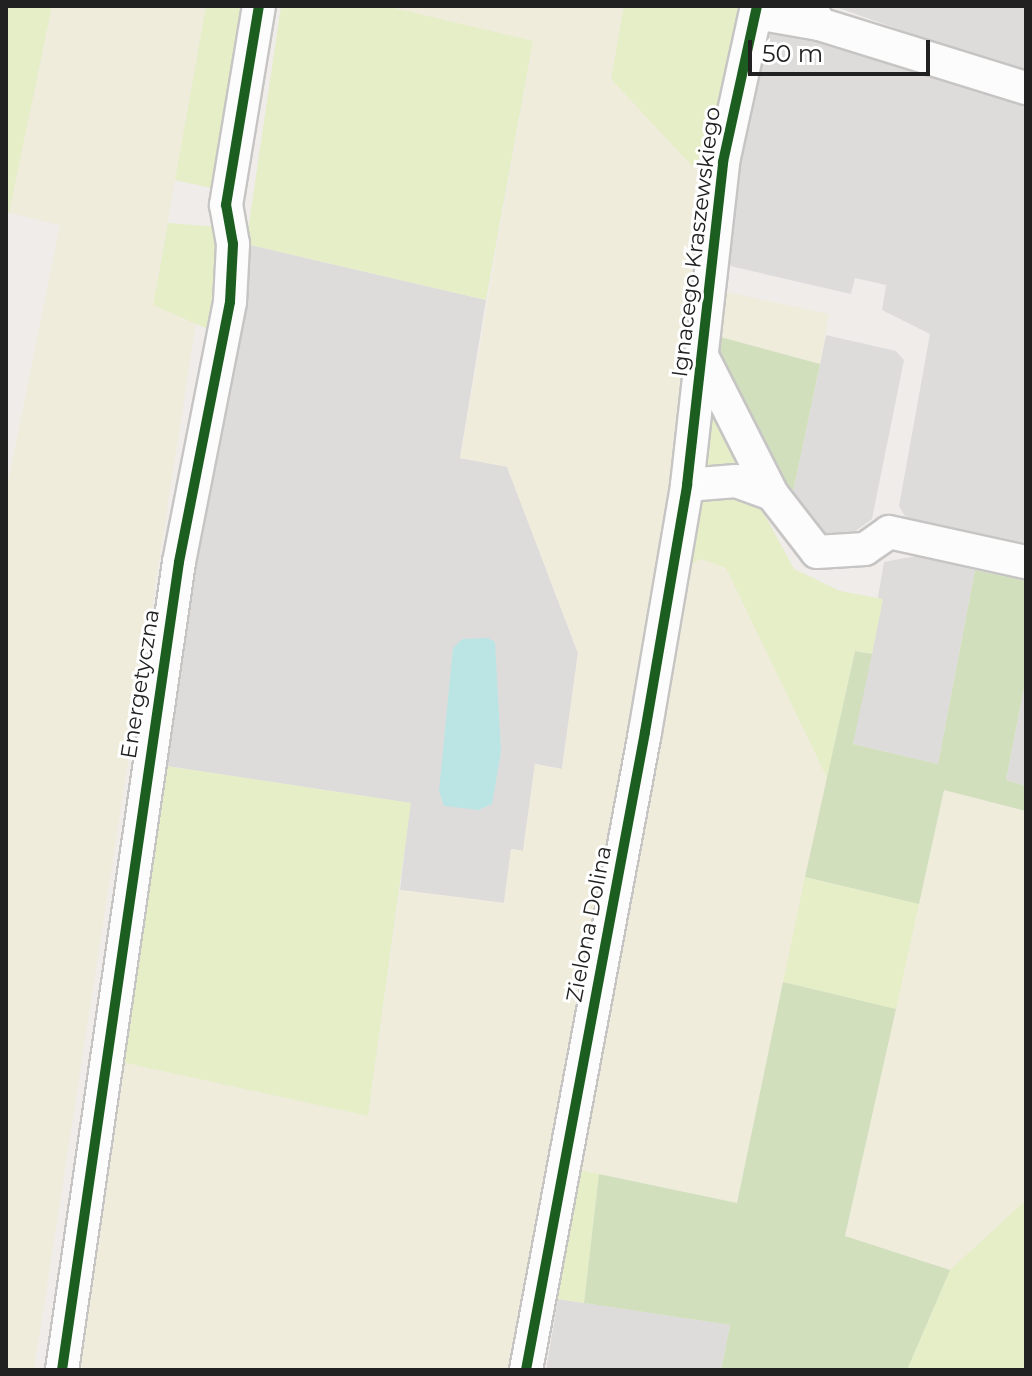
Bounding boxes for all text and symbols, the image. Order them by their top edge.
scale bar [752,24,934,74]
text: 50 m [762,39,823,68]
street label: Ignacego Kraszewskiego [666,105,726,379]
street label: Energetyczna [115,607,165,761]
street label: Zielona Dolina [561,844,617,1004]

